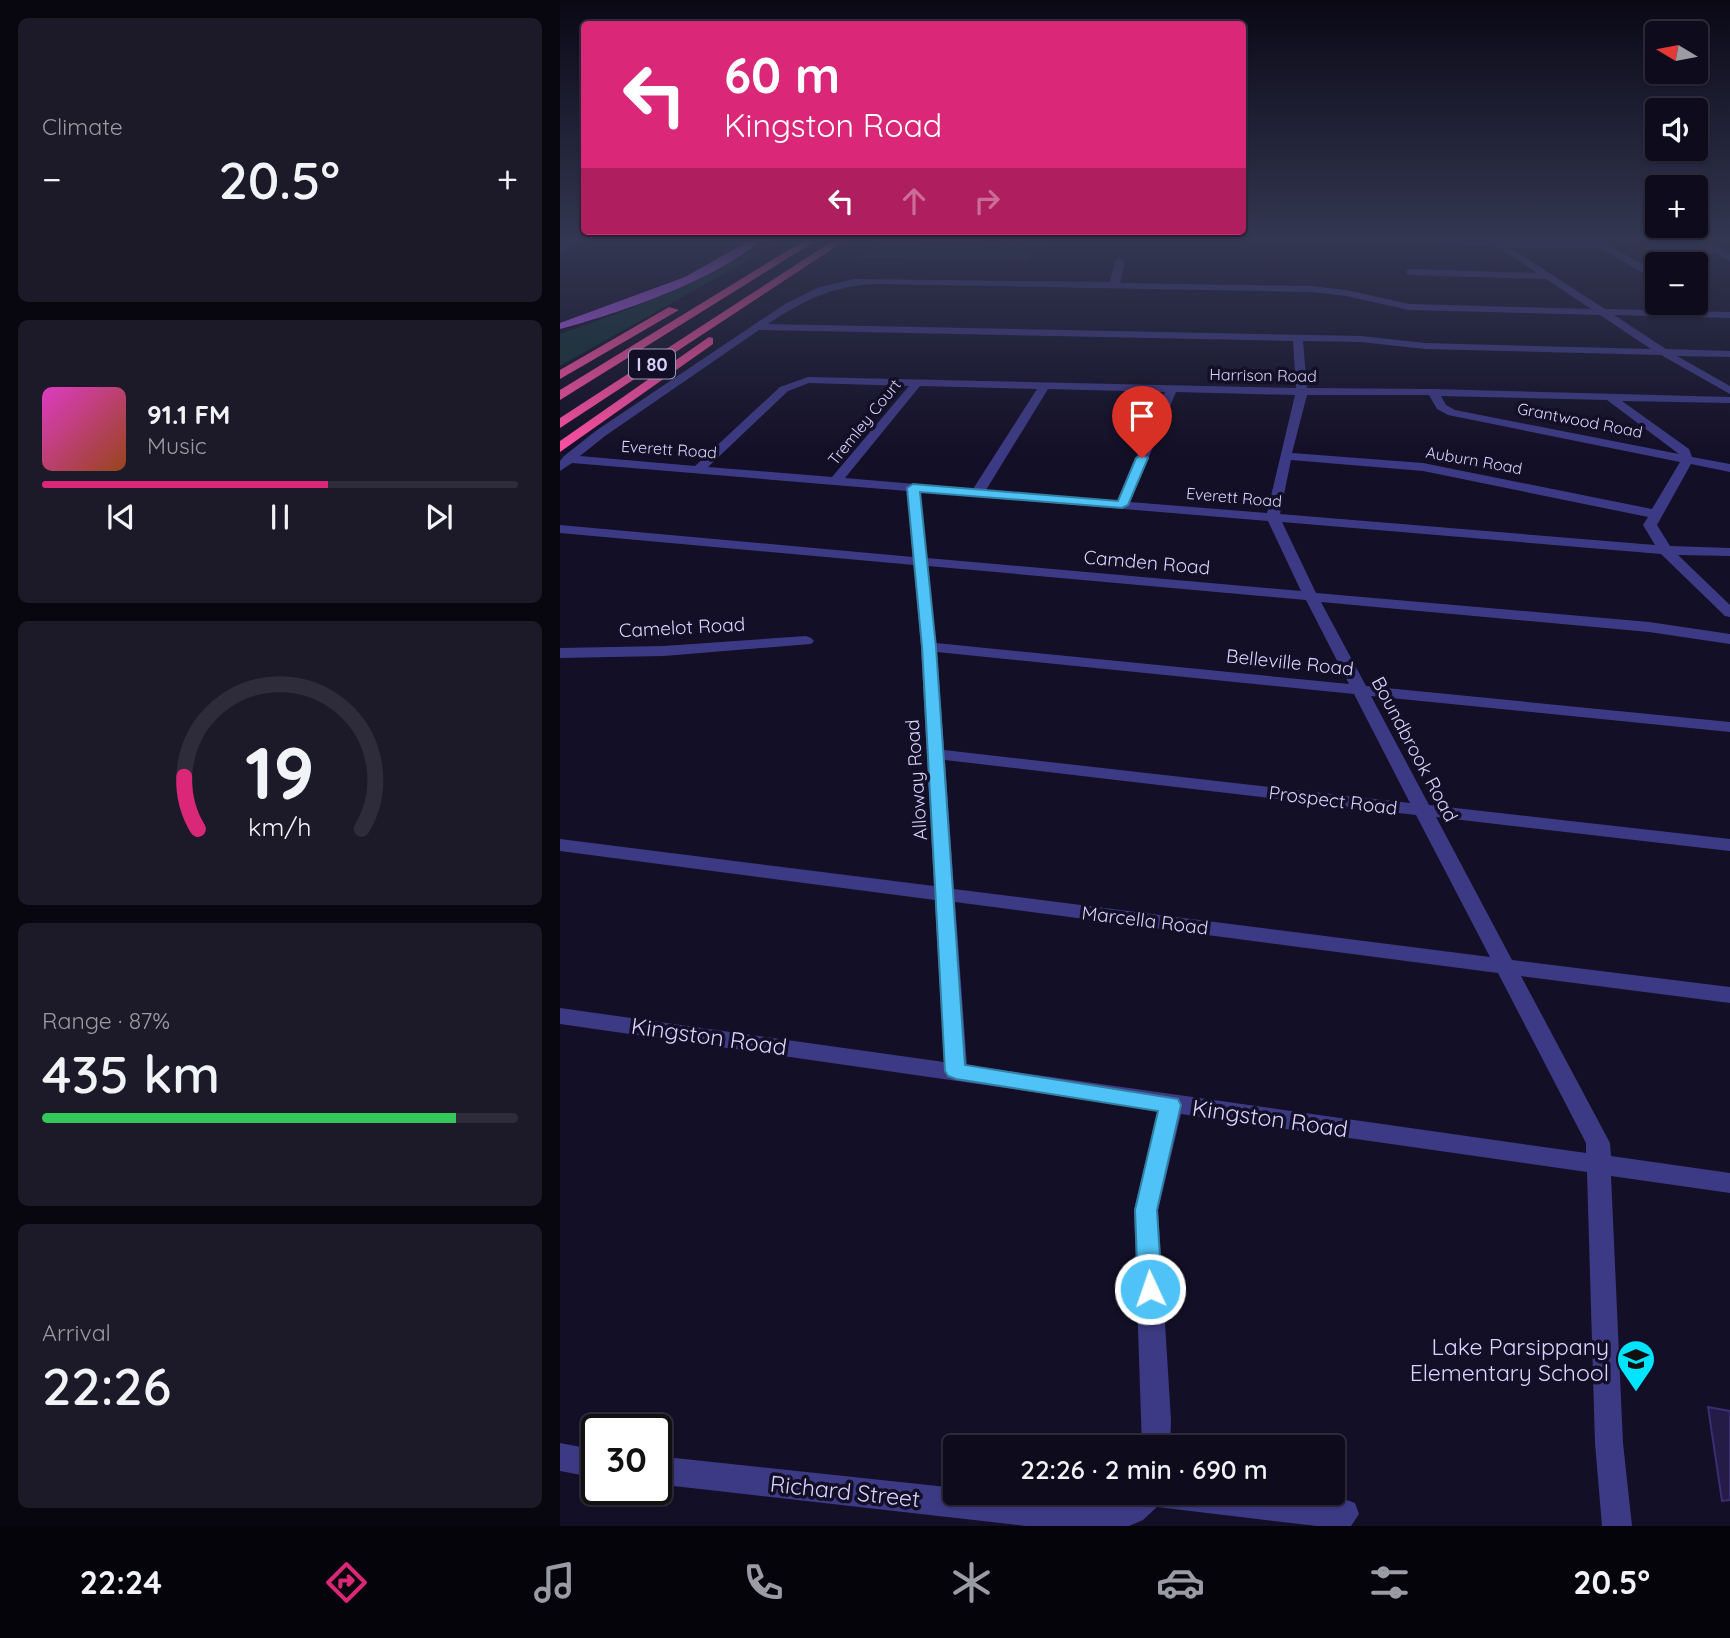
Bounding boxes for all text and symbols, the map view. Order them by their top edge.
north arrow [1645,21,1708,84]
map controls [1645,21,1708,315]
text: 60 m [724,44,840,105]
icon: left [609,49,700,140]
button: sound [1645,98,1708,161]
text: Kingston Road [724,105,942,145]
text: Climate [42,112,123,141]
text: 20.5° [218,147,340,212]
text: − [42,155,62,203]
text: + [497,155,518,203]
button: + [1645,175,1708,238]
icon: left [822,182,860,220]
icon: ahead [895,182,933,220]
icon: right [968,182,1006,220]
button: − [1645,252,1708,315]
road number: I 80 [629,350,675,378]
street label: Harrison Road [1209,364,1317,386]
street label: Tremley Court [823,375,905,469]
pin [1112,386,1172,458]
icon: arrive [1123,397,1161,435]
text: 91.1 FM [147,398,230,431]
street label: Grantwood Road [1516,398,1644,442]
text: Music [147,431,207,460]
street label: Everett Road [620,436,718,462]
street label: Auburn Road [1424,442,1524,478]
street label: Everett Road [1185,483,1283,511]
icon: previous [102,498,140,536]
icon: pause [261,498,299,536]
icon: next [420,498,458,536]
street label: Camden Road [1083,545,1211,579]
street label: Camelot Road [618,612,746,642]
street label: Belleville Road [1225,643,1355,681]
street label: Boundbrook Road [1367,672,1463,826]
street label: Alloway Road [900,719,932,841]
text: 19 [245,726,315,817]
street label: Prospect Road [1267,780,1399,820]
text: km/h [248,811,312,842]
street label: Marcella Road [1080,900,1210,940]
text: Range · 87% [42,1006,170,1035]
street label: Kingston Road [629,1011,789,1061]
text: 435 km [42,1041,220,1106]
street label: Kingston Road [1190,1093,1350,1143]
position arrow [1113,1252,1187,1326]
text: Arrival [42,1318,111,1347]
place label: Lake Parsippany Elementary School [1410,1332,1609,1387]
school or university icon: Lake Parsippany Elementary School [1615,1338,1657,1393]
text: 22:26 [42,1353,171,1418]
speed limit sign: 30 [581,1414,672,1505]
text: 22:26 · 2 min · 690 m [1020,1453,1268,1486]
street label: Richard Street [769,1469,922,1513]
icon: directions [322,1558,371,1607]
icon: music [530,1558,579,1607]
icon: phone [739,1558,788,1607]
icon: climate [947,1558,996,1607]
icon: car [1156,1558,1205,1607]
icon: filters [1365,1558,1414,1607]
text: 22:24 [80,1562,162,1602]
text: 20.5° [1573,1562,1650,1602]

